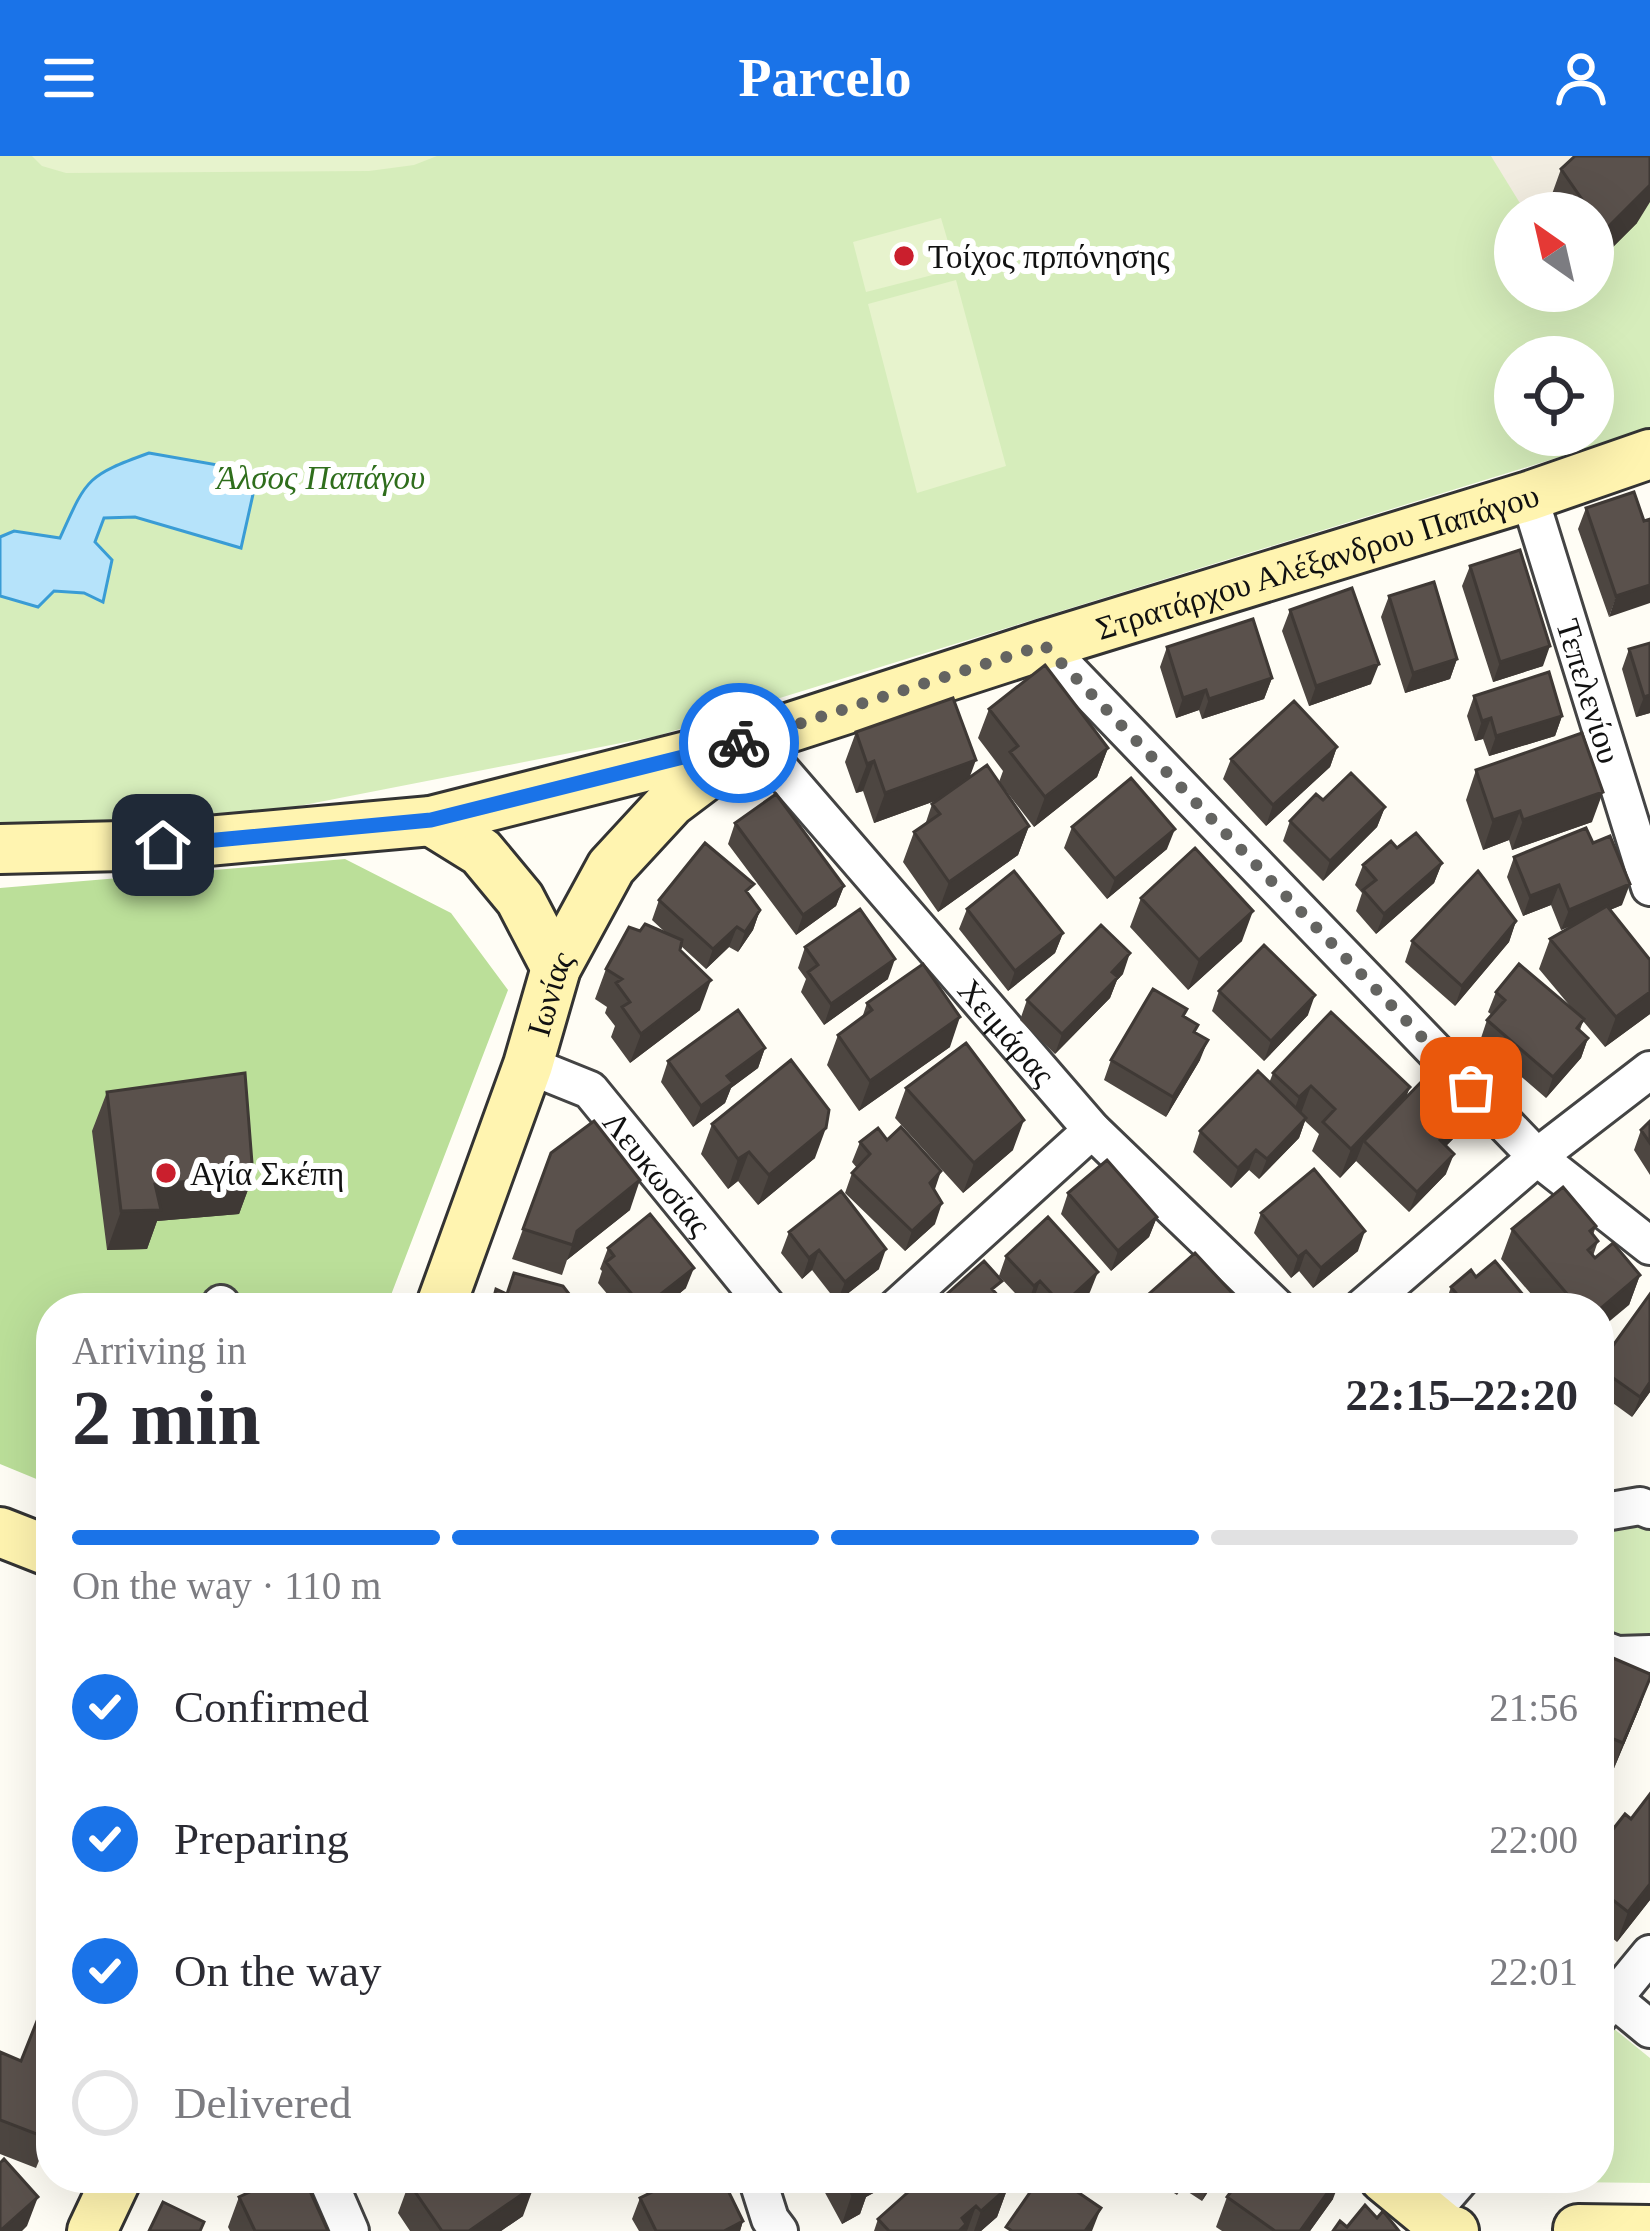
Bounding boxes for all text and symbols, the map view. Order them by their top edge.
icon: menu [36,45,102,111]
icon: person [1548,45,1614,111]
text: Parcelo [739,48,911,108]
north arrow [1494,192,1614,312]
map controls [1494,192,1614,456]
place label: Τοίχος πρπόνησης [928,239,1170,275]
marker: Τοίχος πρπόνησης [891,243,917,269]
button: locate [1494,336,1614,456]
park label: Άλσος Παπάγου [215,460,425,496]
street label: Στρατάρχου Αλέξανδρου Παπάγου [1092,477,1544,647]
street label: Τεπελενίου [1549,615,1628,768]
courier [679,683,799,803]
icon: bike [706,710,772,776]
pin [112,794,214,896]
icon: home [130,812,196,878]
street label: Ιωνίας [520,945,581,1040]
street label: Χειμάρας [951,972,1062,1093]
pin [1420,1037,1522,1139]
icon: bag [1438,1055,1504,1121]
street label: Λευκωσίας [596,1104,718,1243]
place label: Αγία Σκέπη [190,1156,344,1192]
marker: Αγία Σκέπη [153,1160,179,1186]
text: Arriving in [72,1329,246,1372]
text: 22:15–22:20 [1346,1370,1578,1420]
text: 2 min [72,1374,261,1461]
text: On the way · 110 m [72,1564,381,1607]
icon: check [72,1674,138,1740]
text: Confirmed [174,1682,369,1732]
text: 21:56 [1489,1686,1578,1729]
icon: check [72,1806,138,1872]
text: Preparing [174,1814,349,1864]
text: 22:00 [1489,1818,1578,1861]
icon: check [72,1938,138,2004]
text: On the way [174,1946,381,1996]
text: 22:01 [1489,1950,1578,1993]
text: Delivered [174,2078,351,2128]

